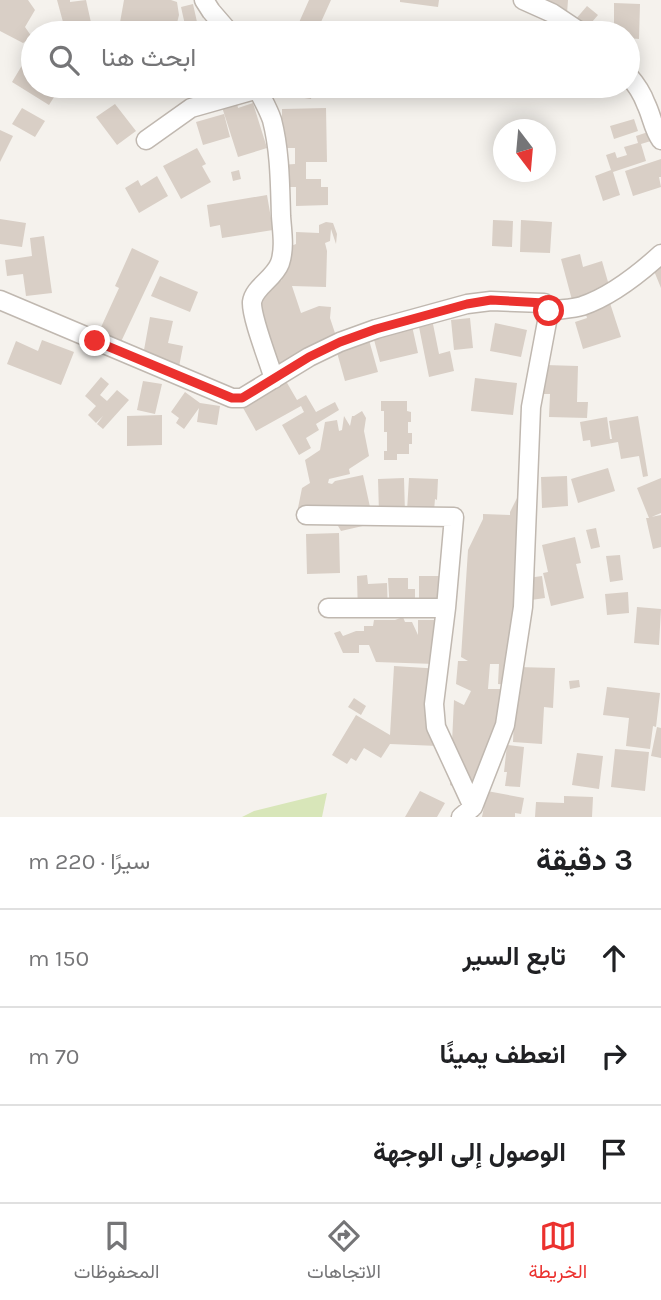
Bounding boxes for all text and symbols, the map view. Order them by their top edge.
search box [21,21,640,98]
icon: search [45,41,83,79]
text: ابحث هنا [101,42,196,73]
north arrow [493,119,556,182]
route start [533,295,564,326]
route end [79,325,110,356]
text: 3 دقيقة [536,842,633,878]
text: سيرًا · 220 m [28,848,150,875]
icon: ahead [595,939,633,977]
text: تابع السير [462,941,566,972]
text: 150 m [28,945,89,972]
icon: right [595,1037,633,1075]
text: انعطف يمينًا [440,1039,566,1070]
text: 70 m [28,1043,79,1070]
icon: arrive [595,1135,633,1173]
text: الوصول إلى الوجهة [373,1137,566,1168]
tab: المحفوظات [74,1217,159,1288]
tab: الاتجاهات [307,1217,381,1288]
tab: الخريطة [528,1217,587,1288]

